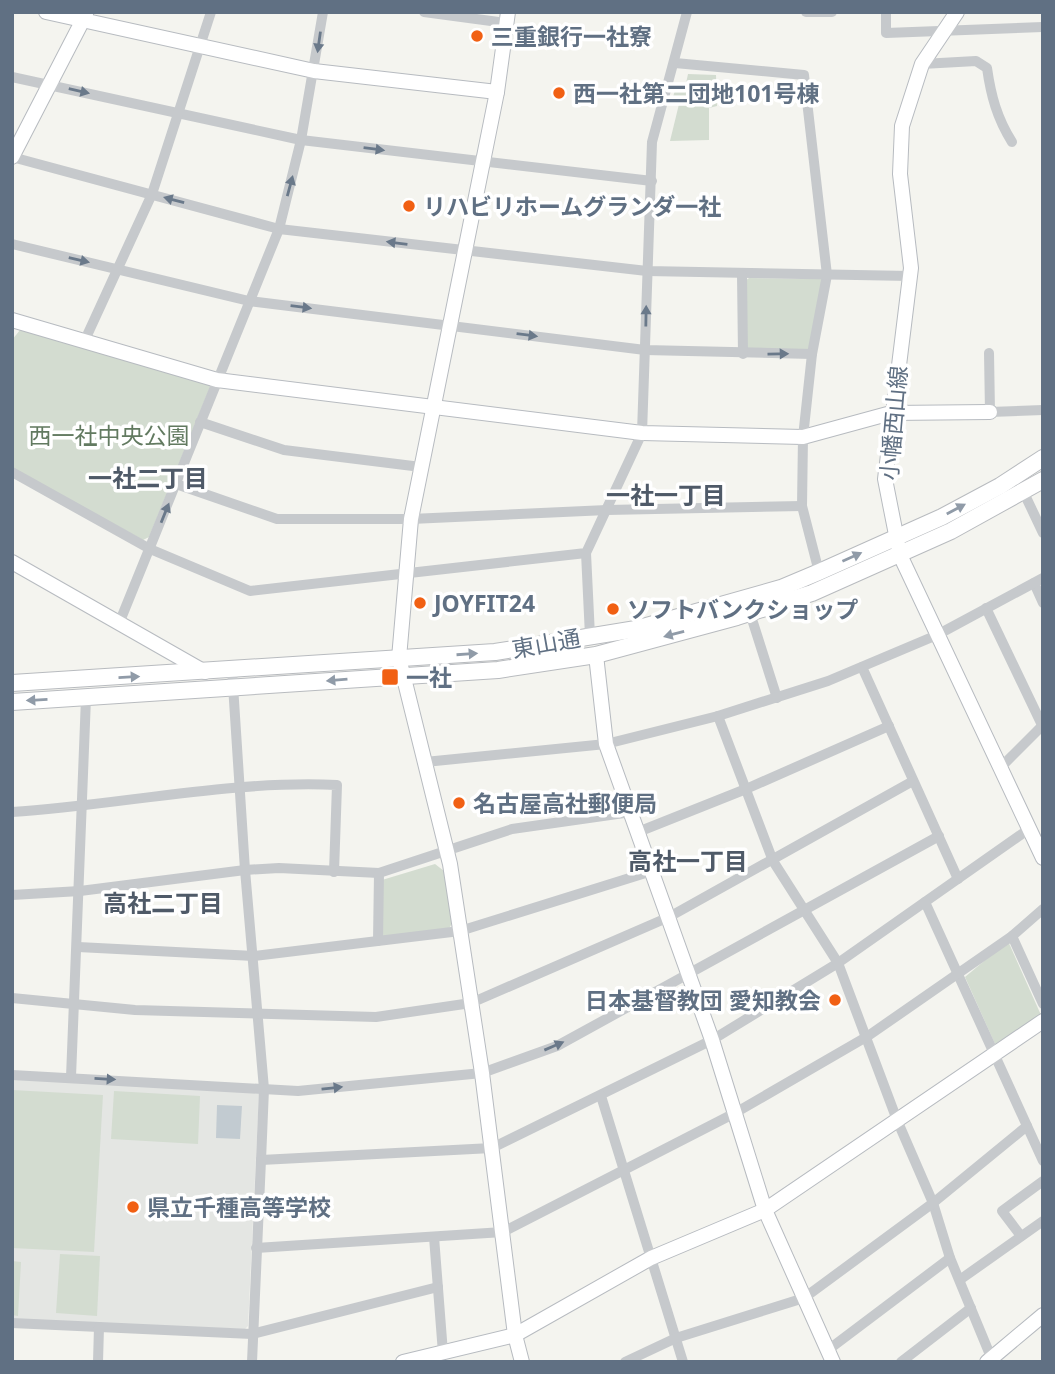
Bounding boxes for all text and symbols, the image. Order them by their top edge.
place label: 三重銀行一社寮 [491,20,652,52]
marker: 三重銀行一社寮 [469,28,485,44]
one-way arrow [313,31,324,53]
place label: 西一社第二団地101号棟 [573,77,819,109]
marker: 西一社第二団地101号棟 [551,85,567,101]
one-way arrow [68,86,90,97]
one-way arrow [363,143,385,154]
one-way arrow [285,175,295,196]
place label: リハビリホームグランダ一社 [423,190,721,222]
one-way arrow [163,194,185,205]
marker: リハビリホームグランダ一社 [401,198,417,214]
one-way arrow [386,237,408,248]
one-way arrow [68,254,90,265]
one-way arrow [290,302,312,313]
one-way arrow [640,305,651,327]
one-way arrow [516,330,538,341]
one-way arrow [767,348,789,360]
street label: 小幡西山線 [872,364,914,482]
park label: 西一社中央公園 [29,419,190,451]
district label: 一社二丁目 [88,461,208,494]
district label: 一社一丁目 [606,478,726,511]
one-way arrow [159,502,170,523]
one-way arrow [947,504,967,516]
one-way arrow [842,551,862,563]
place label: JOYFIT24 [432,587,535,619]
place label: ソフトバンクショップ [627,593,858,625]
marker: JOYFIT24 [412,595,428,611]
marker: ソフトバンクショップ [605,601,621,617]
street label: 東山通 [509,621,583,665]
one-way arrow [664,630,685,640]
one-way arrow [456,648,478,659]
place label: 一社 [406,661,452,693]
marker: 一社 [380,667,400,687]
one-way arrow [119,671,141,682]
one-way arrow [326,675,348,686]
one-way arrow [25,695,47,706]
place label: 名古屋高社郵便局 [473,787,657,819]
marker: 名古屋高社郵便局 [451,795,467,811]
district label: 高社一丁目 [628,844,748,877]
district label: 高社二丁目 [103,886,223,919]
place label: 日本基督教団 愛知教会 [585,984,821,1016]
marker: 日本基督教団 愛知教会 [827,992,843,1008]
one-way arrow [543,1040,564,1051]
one-way arrow [94,1074,116,1085]
one-way arrow [321,1082,343,1093]
place label: 県立千種高等学校 [147,1191,331,1223]
marker: 県立千種高等学校 [125,1199,141,1215]

